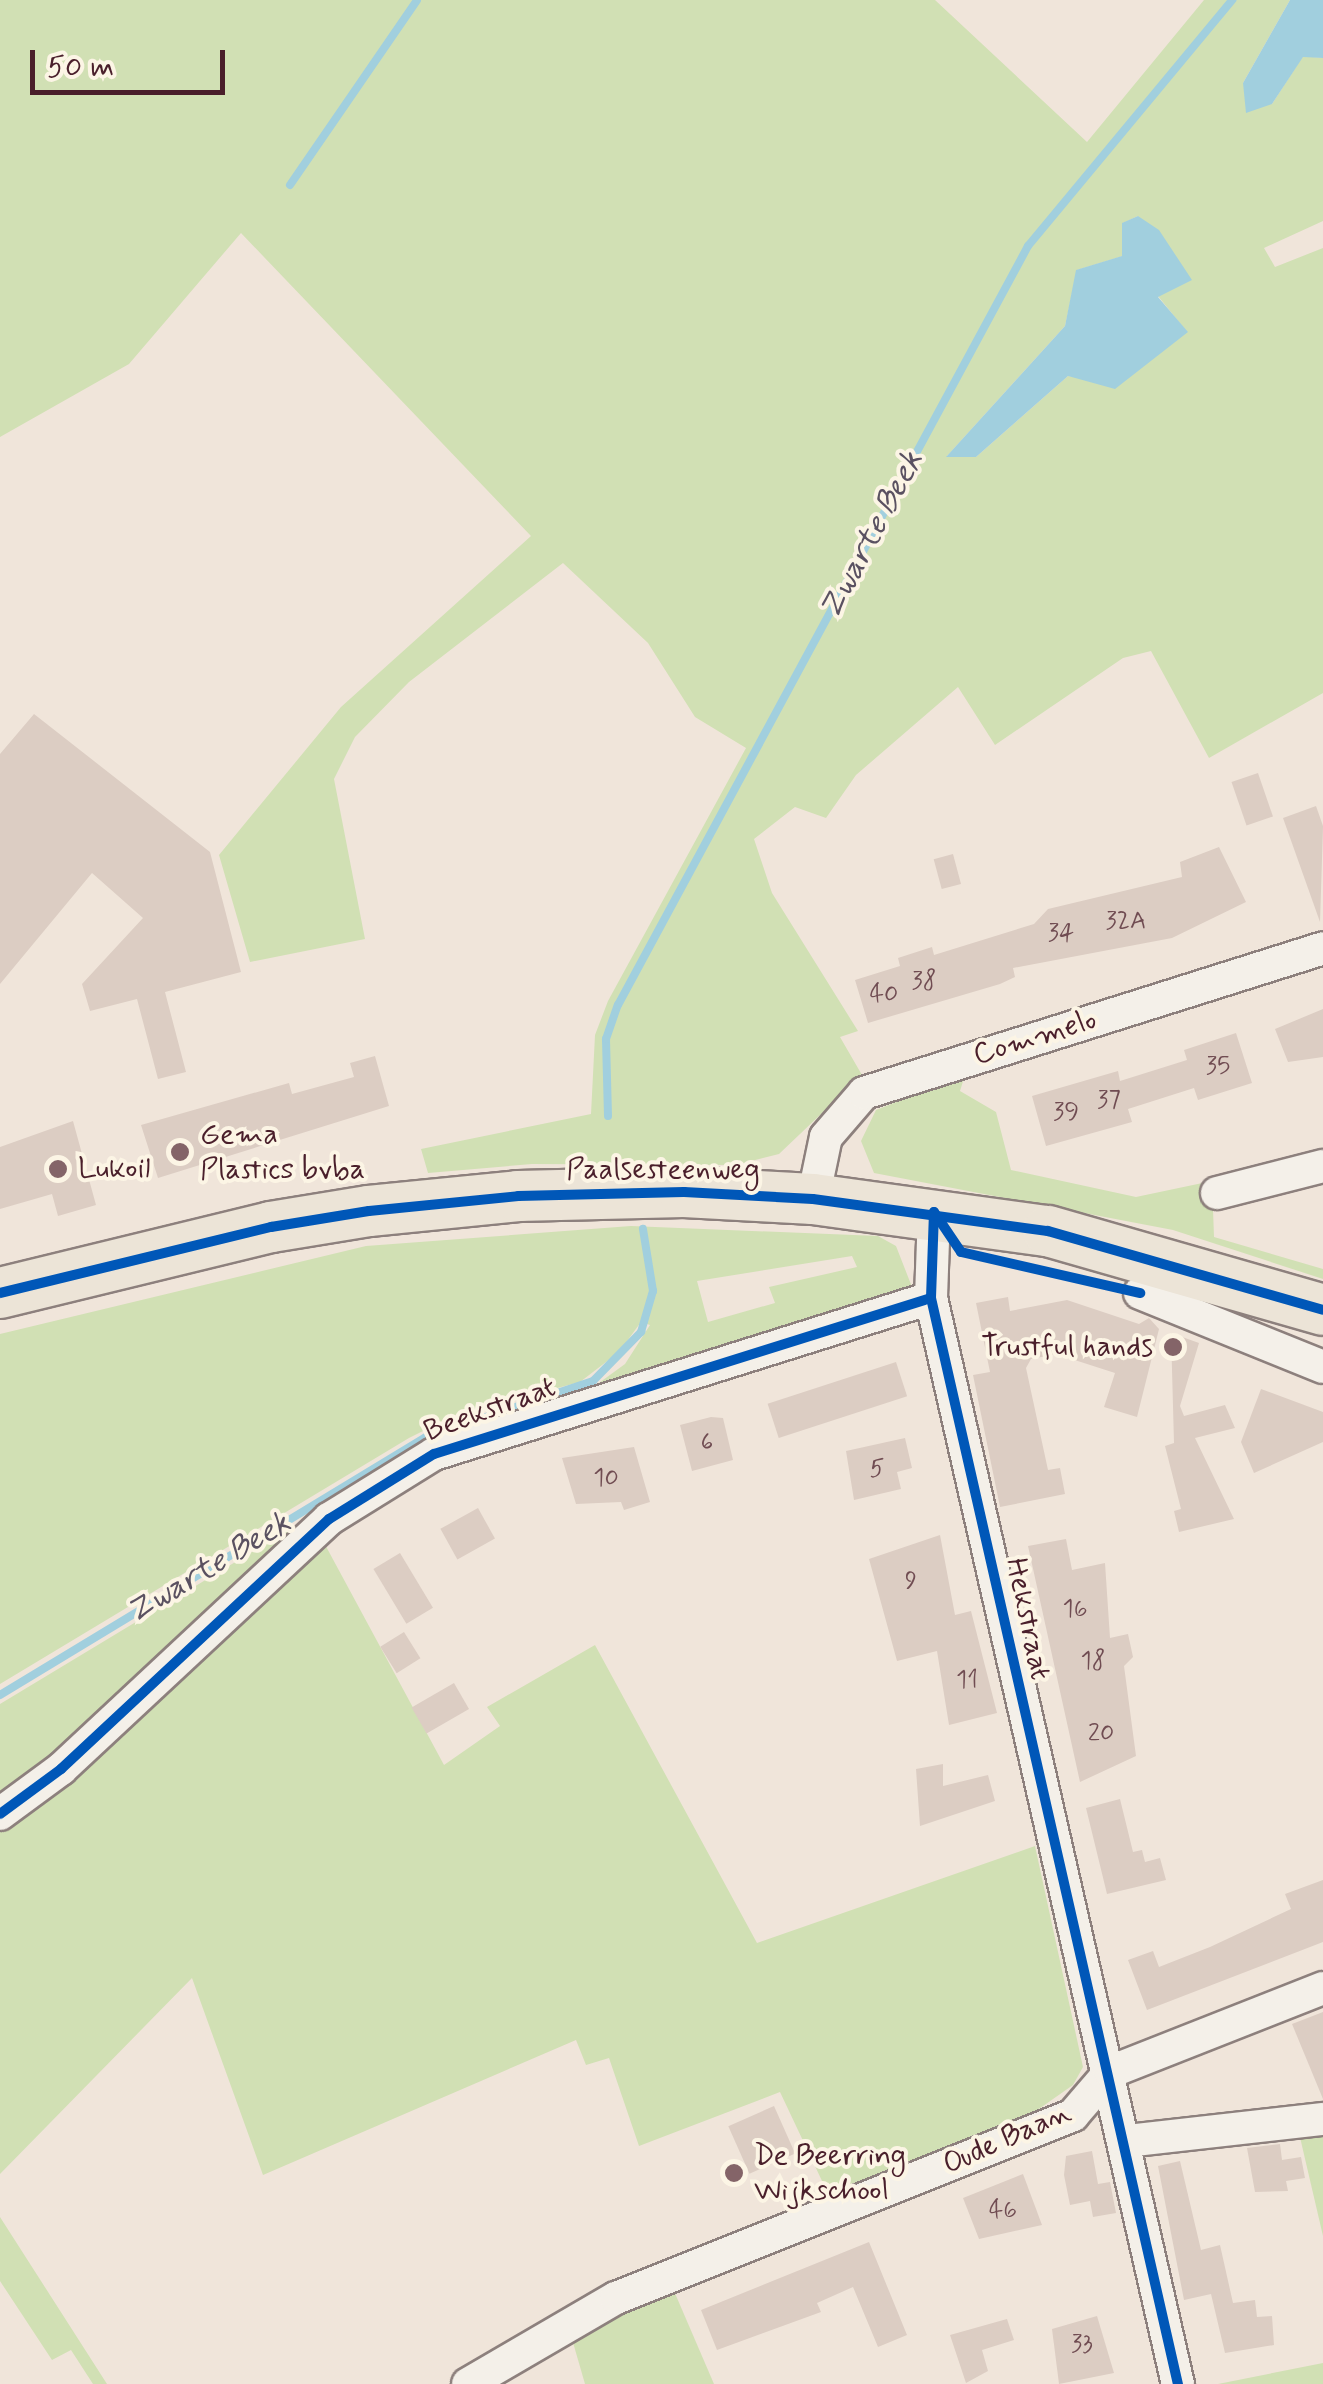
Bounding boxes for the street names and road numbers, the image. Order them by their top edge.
street label: Commelo [969,1002,1101,1074]
street label: Paalsesteenweg [566,1152,760,1188]
street label: Beekstraat [419,1370,561,1450]
street label: Hekstraat [996,1555,1058,1683]
street label: Oude Baan [940,2096,1074,2182]

